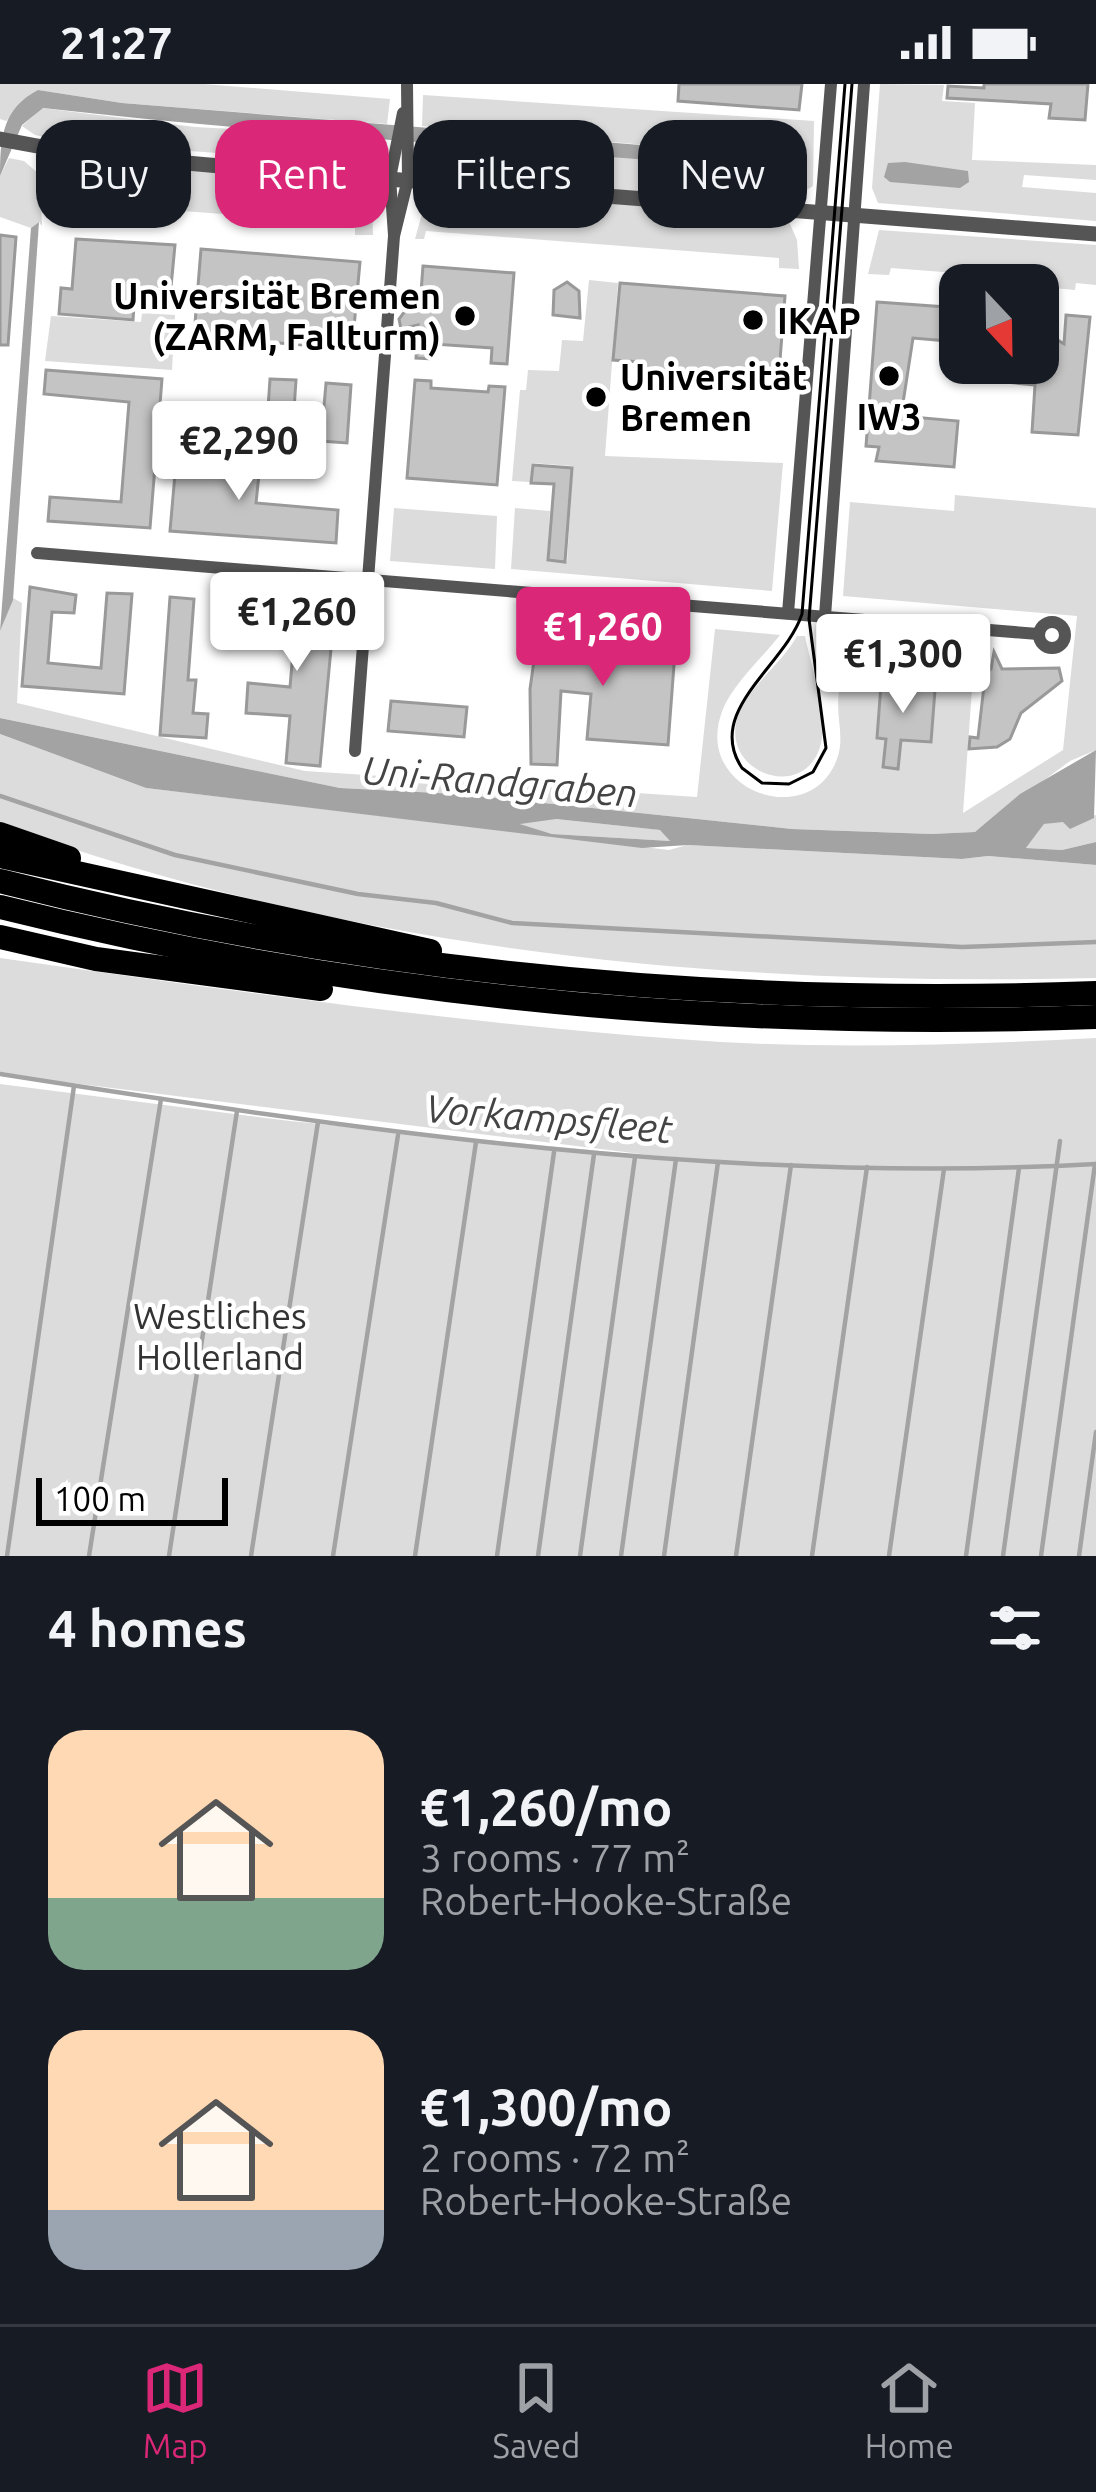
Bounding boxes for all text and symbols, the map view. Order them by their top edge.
text: 21:27 [60,17,173,68]
chip: Buy [36,120,191,228]
chip: Rent [215,120,389,228]
chip: Filters [413,120,614,228]
chip: New [638,120,807,228]
north arrow [939,264,1059,384]
map controls [939,264,1059,384]
place label: Universität Bremen (ZARM, Fallturm) [113,275,441,357]
place label: IKAP [777,300,861,341]
marker: Universität Bremen (ZARM, Fallturm) [452,303,478,329]
marker: IKAP [740,307,766,333]
place label: Universität Bremen [620,356,807,438]
marker: IW3 [876,363,902,389]
marker: Universität Bremen [583,384,609,410]
place label: IW3 [856,396,922,437]
pin: €2,290 [141,401,337,503]
text: €2,290 [179,418,299,461]
pin: €1,260 [199,572,395,674]
pin: €1,260 [505,587,701,689]
text: €1,260 [237,589,357,632]
text: €1,260 [543,604,663,647]
pin: €1,300 [805,614,1001,716]
text: €1,300 [843,631,963,674]
water label: Uni-Randgraben [360,748,640,814]
water label: Vorkampsfleet [424,1086,675,1151]
park label: Westliches Hollerland [133,1295,307,1377]
scale bar [36,1472,228,1525]
text: 100 m [54,1480,146,1517]
icon: filters [982,1595,1048,1661]
text: 4 homes [48,1599,247,1657]
icon: home [144,1778,288,1922]
text: €1,260/mo [420,1778,672,1836]
text: 3 rooms · 77 m² [420,1836,690,1879]
text: Robert-Hooke-Straße [420,1879,792,1922]
icon: home [144,2078,288,2222]
text: €1,300/mo [420,2078,672,2136]
text: 2 rooms · 72 m² [420,2136,690,2179]
text: Robert-Hooke-Straße [420,2179,792,2222]
tab: Map [142,2355,208,2464]
tab: Saved [493,2355,580,2464]
tab: Home [865,2355,954,2464]

